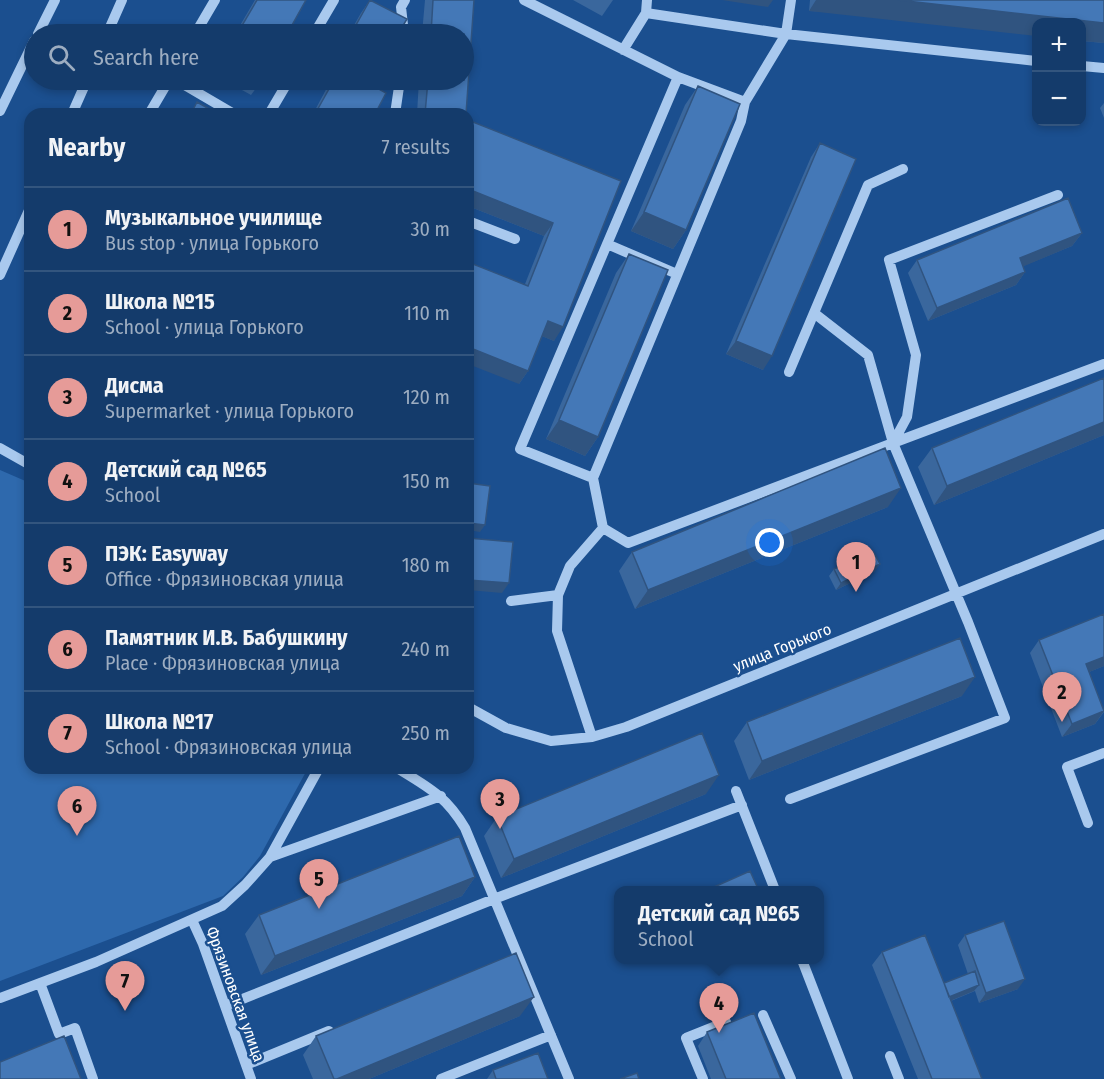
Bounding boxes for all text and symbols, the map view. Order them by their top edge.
map controls [1032,18,1086,126]
button: + [1032,18,1086,72]
search box [24,24,474,90]
icon: search [45,41,78,74]
text: Search here [93,44,199,71]
button: − [1032,72,1086,126]
text: Nearby [48,132,125,163]
text: 7 results [382,135,450,159]
text: Музыкальное училище [105,204,322,231]
text: 1 [63,217,72,241]
text: 30 m [410,217,450,241]
text: Bus stop · улица Горького [105,231,319,255]
text: Школа №15 [105,288,215,315]
text: 2 [63,301,72,325]
text: 110 m [404,301,450,325]
text: School · улица Горького [105,315,304,339]
text: Дисма [105,372,164,399]
text: 3 [63,385,72,409]
text: 120 m [403,385,450,409]
text: Supermarket · улица Горького [105,399,354,423]
text: Детский сад №65 [105,456,267,483]
text: 4 [62,469,73,493]
text: 150 m [403,469,450,493]
text: School [105,483,160,507]
your location [755,528,784,557]
text: ПЭК: Easyway [105,540,228,567]
pin: 1 [836,542,876,592]
text: 5 [63,553,72,577]
text: 180 m [402,553,450,577]
text: Office · Фрязиновская улица [105,567,344,591]
street label: улица Горького [730,619,834,676]
text: Памятник И.В. Бабушкину [105,624,348,651]
text: 6 [62,637,73,661]
text: 240 m [401,637,450,661]
text: Place · Фрязиновская улица [105,651,340,675]
pin: 2 [1042,672,1082,722]
text: Школа №17 [105,708,213,735]
text: 7 [63,721,72,745]
text: 250 m [402,721,450,745]
text: School · Фрязиновская улица [105,735,352,759]
pin: 3 [480,780,520,829]
pin: 6 [58,786,97,836]
pin: 5 [300,860,338,909]
popup [614,886,824,964]
text: Детский сад №65 [638,900,800,927]
street label: Фрязиновская улица [202,924,269,1064]
text: School [638,927,693,951]
pin: 7 [106,962,144,1011]
pin: 4 [700,984,738,1033]

